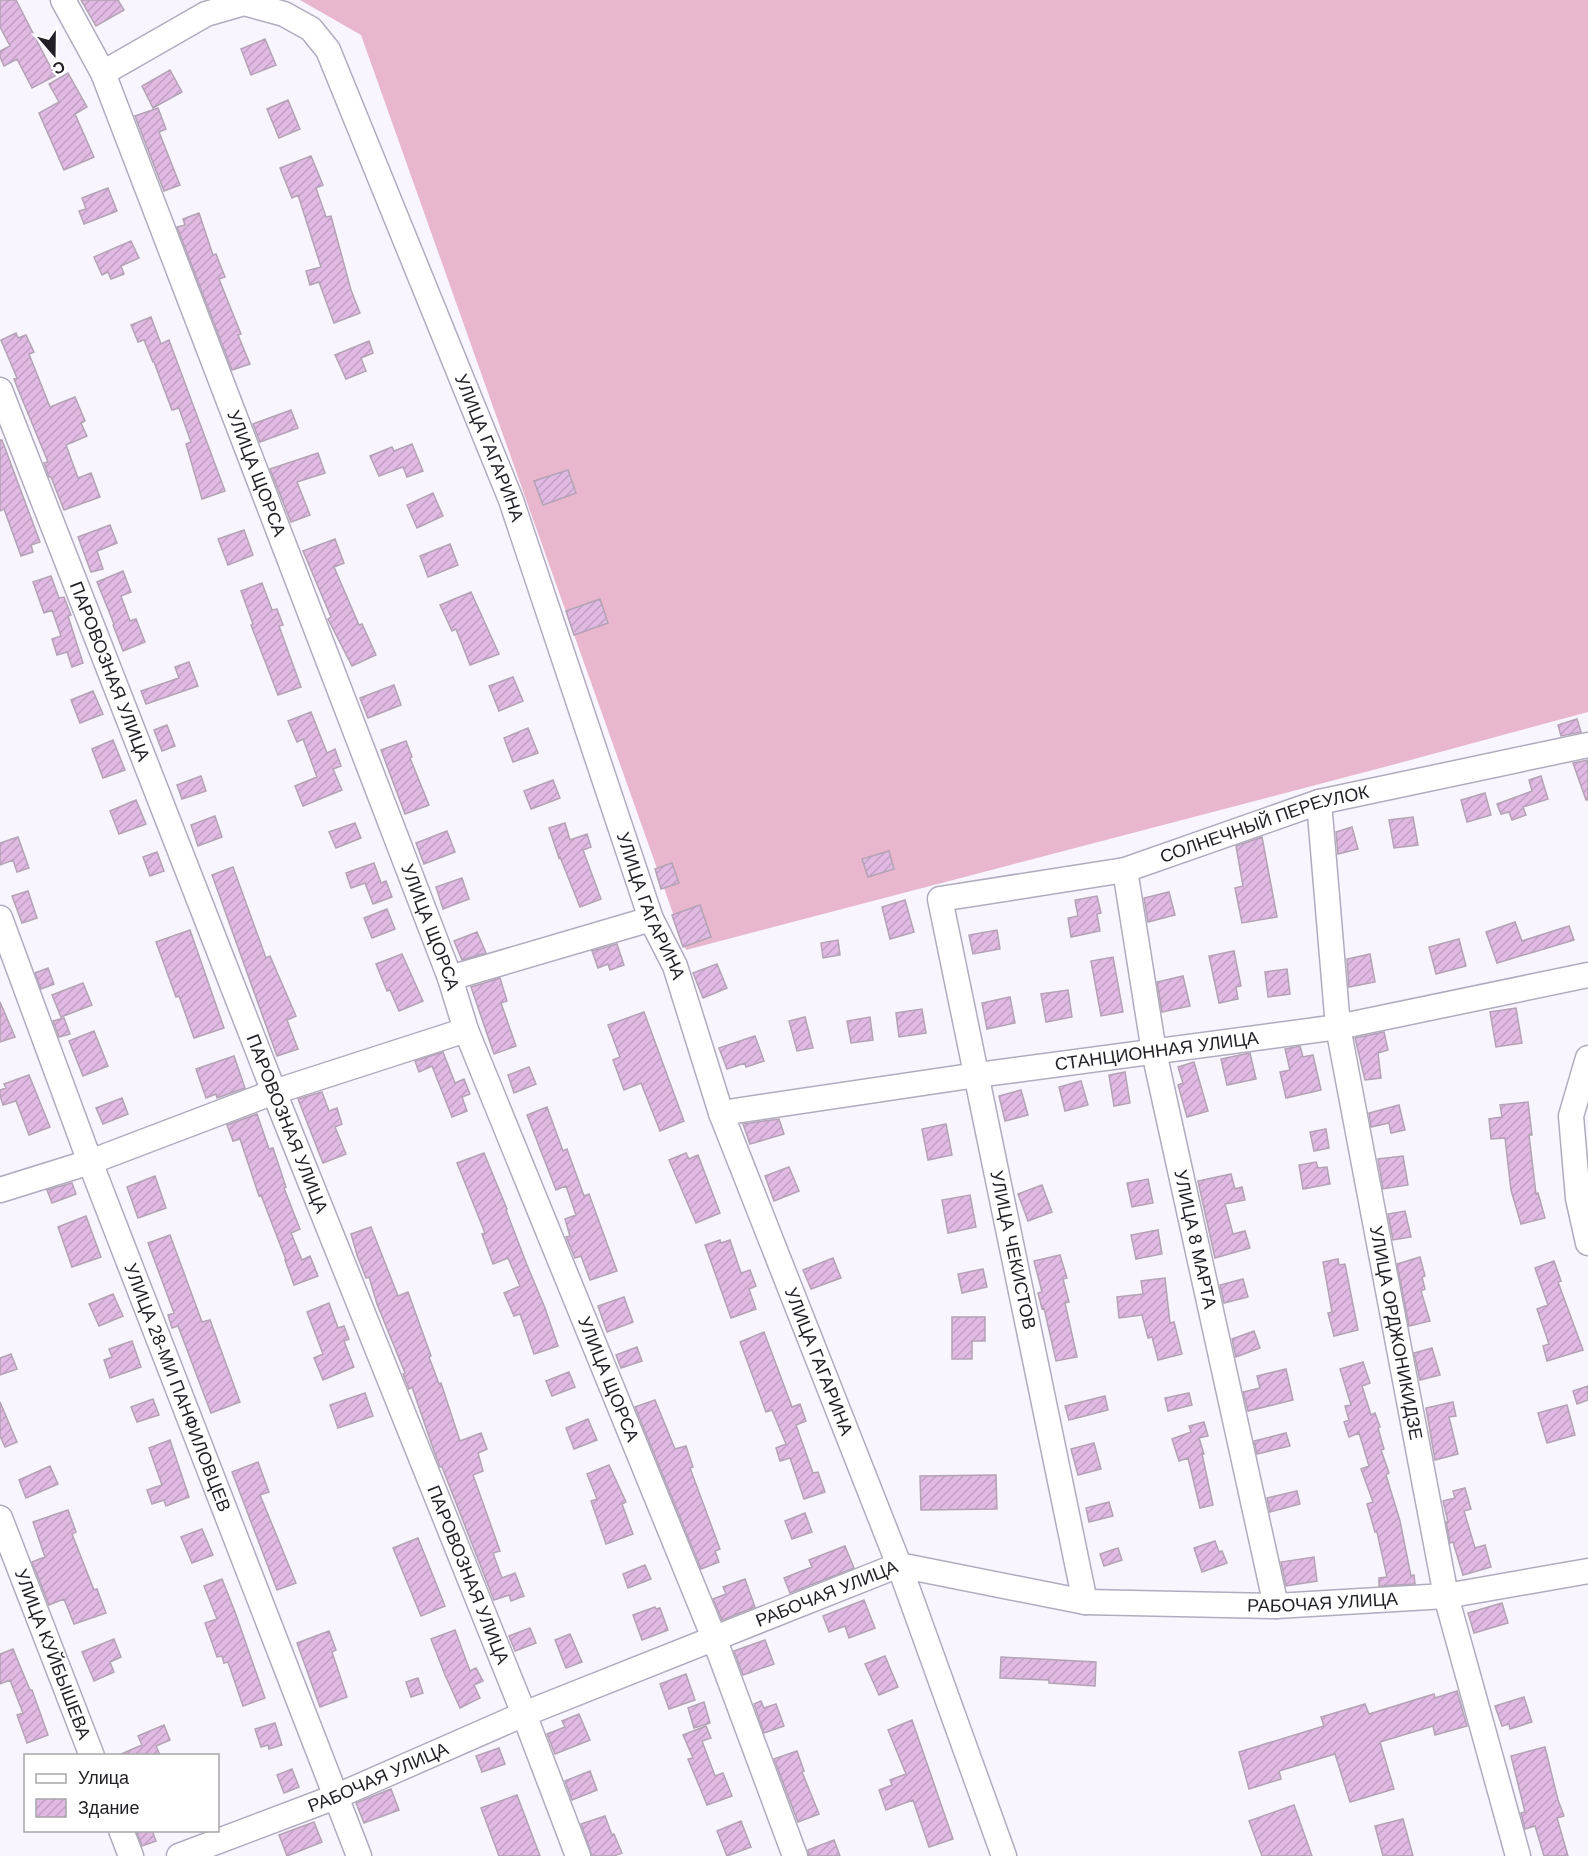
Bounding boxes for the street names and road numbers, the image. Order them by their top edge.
street label: УЛИЦА ГАГАРИНА [451,371,527,524]
street label: УЛИЦА ЩОРСА [223,408,290,539]
street label: ПАРОВОЗНАЯ УЛИЦА [66,579,154,764]
street label: СОЛНЕЧНЫЙ ПЕРЕУЛОК [1157,782,1371,867]
street label: УЛИЦА ГАГАРИНА [613,830,689,982]
street label: УЛИЦА ЩОРСА [397,861,463,993]
street label: СТАНЦИОННАЯ УЛИЦА [1054,1028,1260,1075]
street label: ПАРОВОЗНАЯ УЛИЦА [242,1032,332,1216]
street label: УЛИЦА 8 МАРТА [1170,1168,1220,1311]
street label: УЛИЦА ЧЕКИСТОВ [986,1169,1040,1331]
street label: УЛИЦА ОРДЖОНИКИДЗЕ [1366,1224,1426,1442]
street label: УЛИЦА 28-МИ ПАНФИЛОВЦЕВ [120,1261,235,1515]
street label: УЛИЦА ГАГАРИНА [781,1285,857,1438]
street label: УЛИЦА ЩОРСА [574,1314,643,1445]
street label: ПАРОВОЗНАЯ УЛИЦА [423,1483,513,1667]
street label: РАБОЧАЯ УЛИЦА [753,1557,901,1631]
street label: УЛИЦА КУЙБЫШЕВА [11,1566,95,1742]
street label: РАБОЧАЯ УЛИЦА [1247,1589,1398,1616]
street label: РАБОЧАЯ УЛИЦА [305,1738,451,1816]

